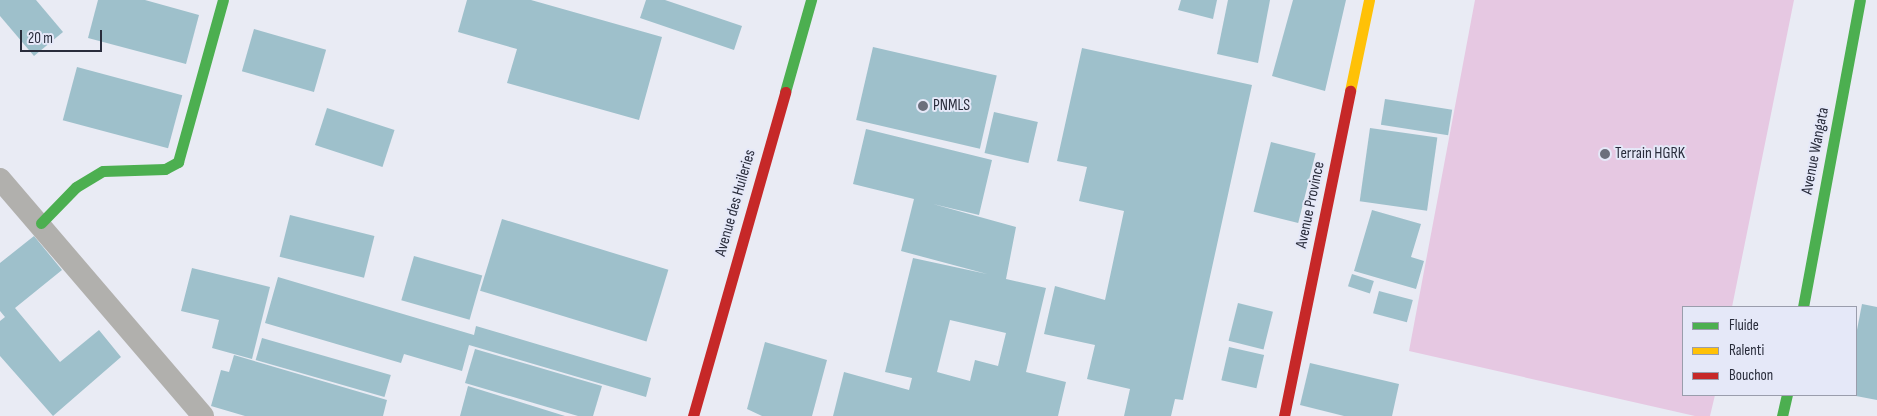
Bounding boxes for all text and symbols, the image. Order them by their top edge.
scale bar [22,20,105,52]
text: 20 m [28,29,53,48]
place label: PNMLS [933,96,970,116]
marker: PNMLS [917,100,929,112]
street label: Avenue Wangata [1798,106,1834,196]
place label: Terrain HGRK [1615,144,1685,164]
street label: Avenue des Huileries [712,147,760,259]
marker: Terrain HGRK [1599,148,1611,160]
street label: Avenue Province [1292,160,1330,250]
legend [1682,306,1857,396]
text: Fluide [1729,316,1759,335]
text: Ralenti [1729,341,1764,360]
text: Bouchon [1729,366,1773,385]

